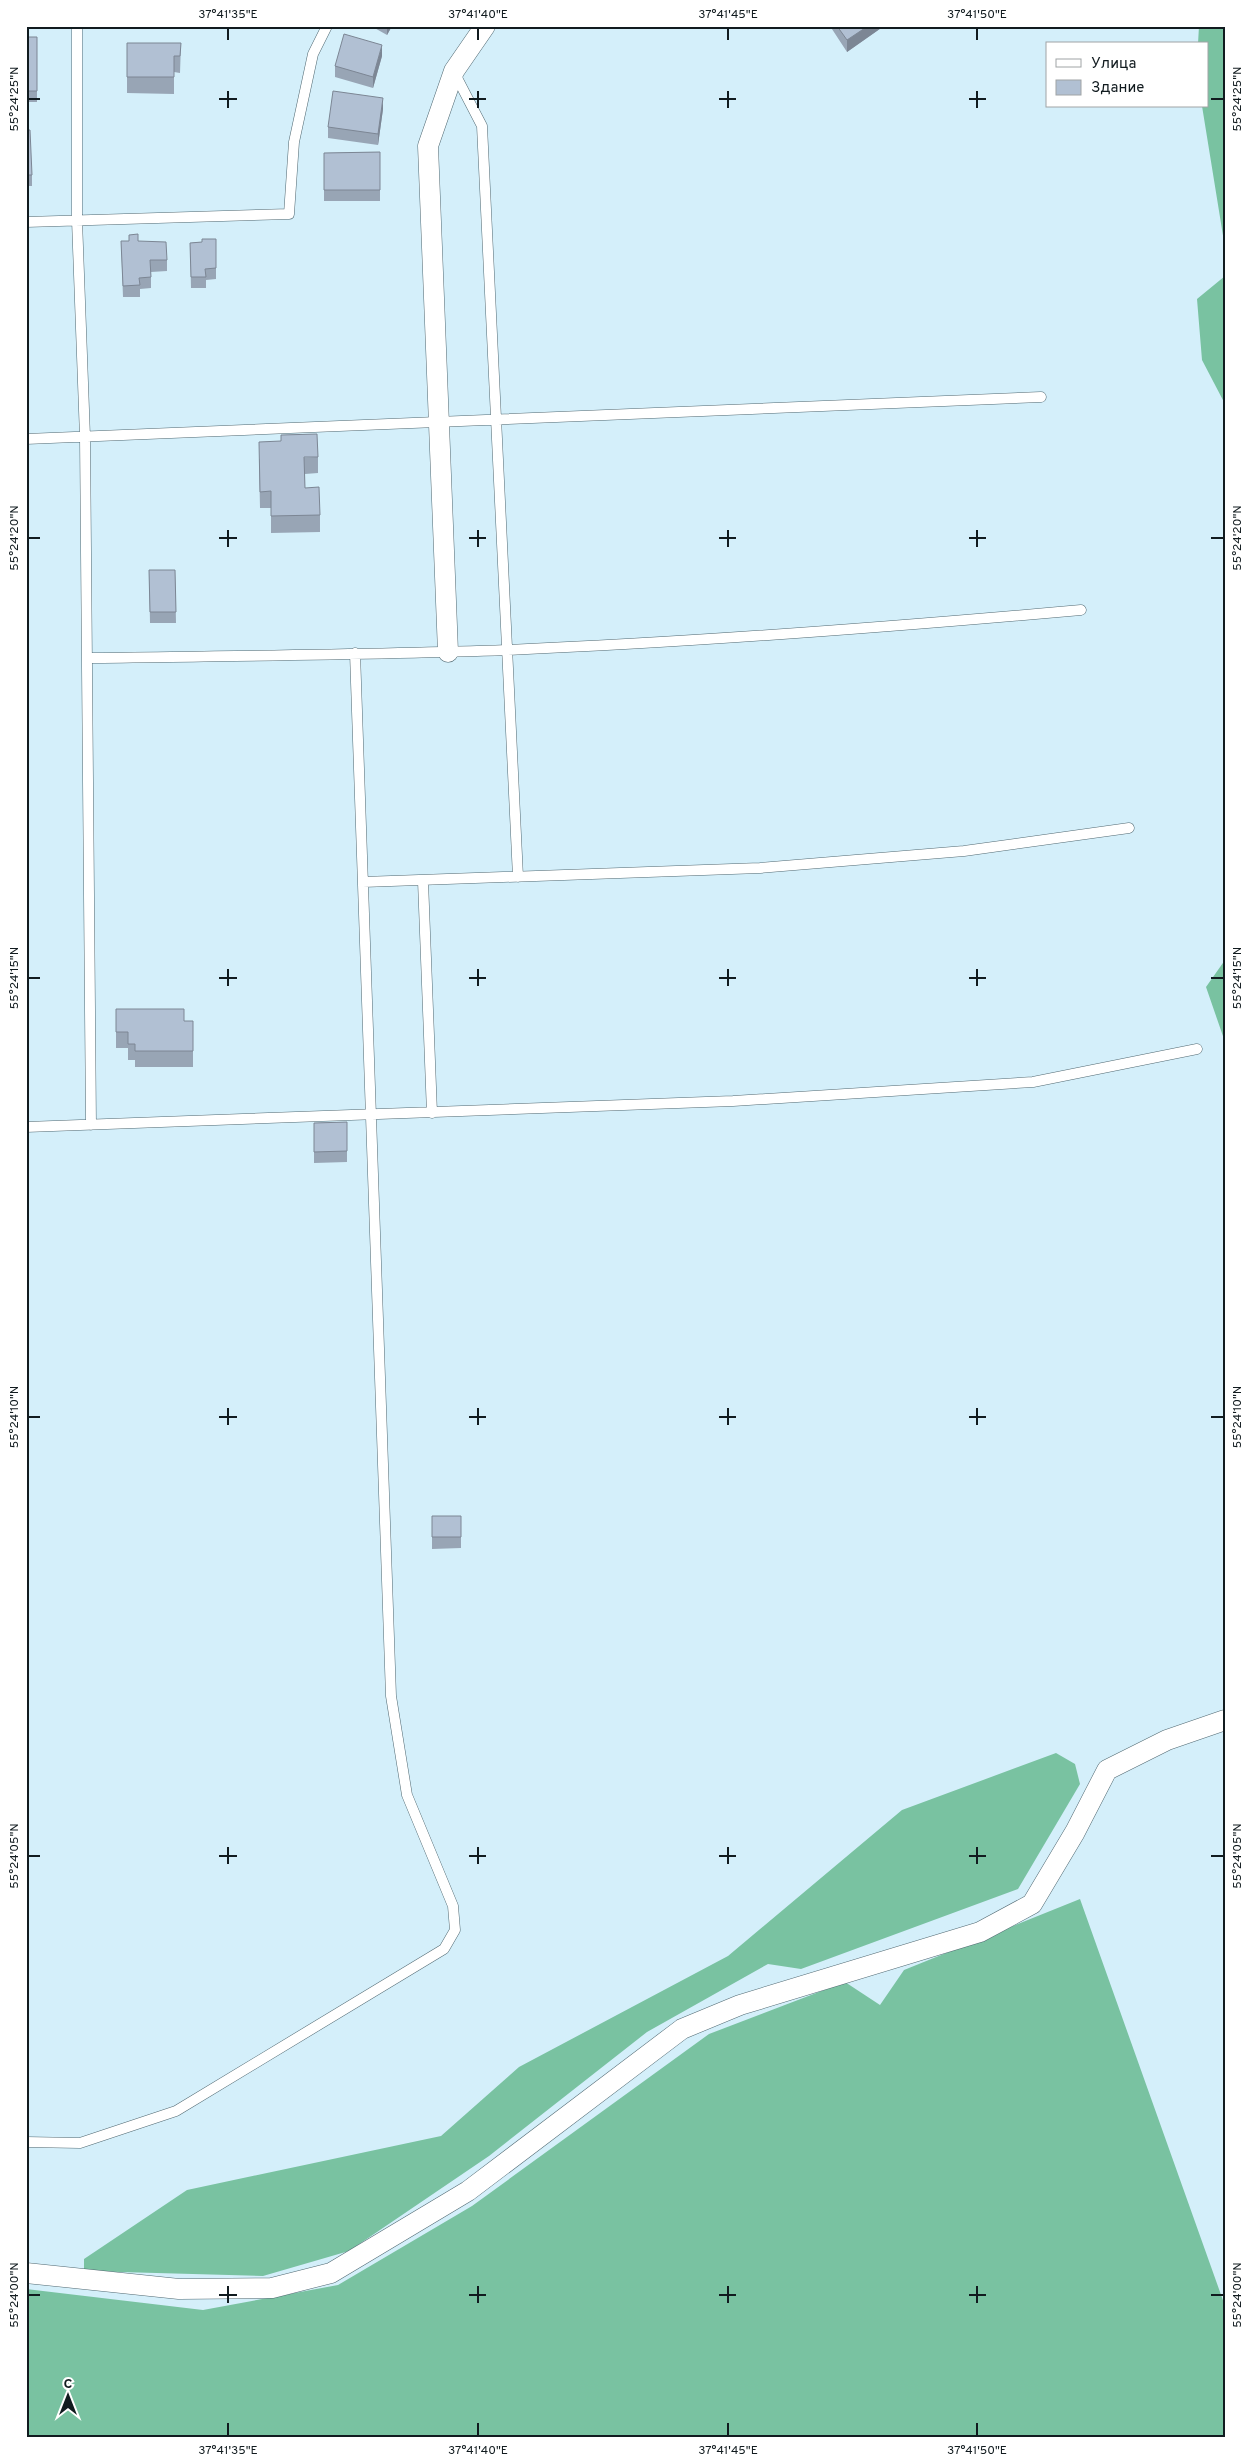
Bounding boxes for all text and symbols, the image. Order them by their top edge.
text: 37°41'35"E [198,7,258,23]
text: 37°41'40"E [448,7,508,23]
text: 37°41'45"E [698,7,758,23]
text: 37°41'50"E [947,7,1007,23]
legend [1046,42,1208,108]
text: Улица [1091,55,1136,74]
text: 55°24'25"N [7,66,23,132]
text: 55°24'25"N [1230,66,1246,132]
text: Здание [1091,79,1144,98]
text: 55°24'20"N [7,505,23,571]
text: 55°24'20"N [1230,505,1246,571]
text: 55°24'15"N [7,947,23,1009]
text: 55°24'15"N [1230,947,1246,1009]
text: 55°24'10"N [7,1386,23,1448]
text: 55°24'10"N [1230,1386,1246,1448]
text: 55°24'05"N [7,1823,23,1889]
text: 55°24'05"N [1230,1823,1246,1889]
text: 55°24'00"N [7,2262,23,2328]
text: 55°24'00"N [1230,2262,1246,2328]
north arrow [42,2370,92,2420]
text: С [64,2376,73,2393]
text: 37°41'35"E [198,2443,258,2459]
text: 37°41'40"E [448,2443,508,2459]
text: 37°41'45"E [698,2443,758,2459]
text: 37°41'50"E [947,2443,1007,2459]

